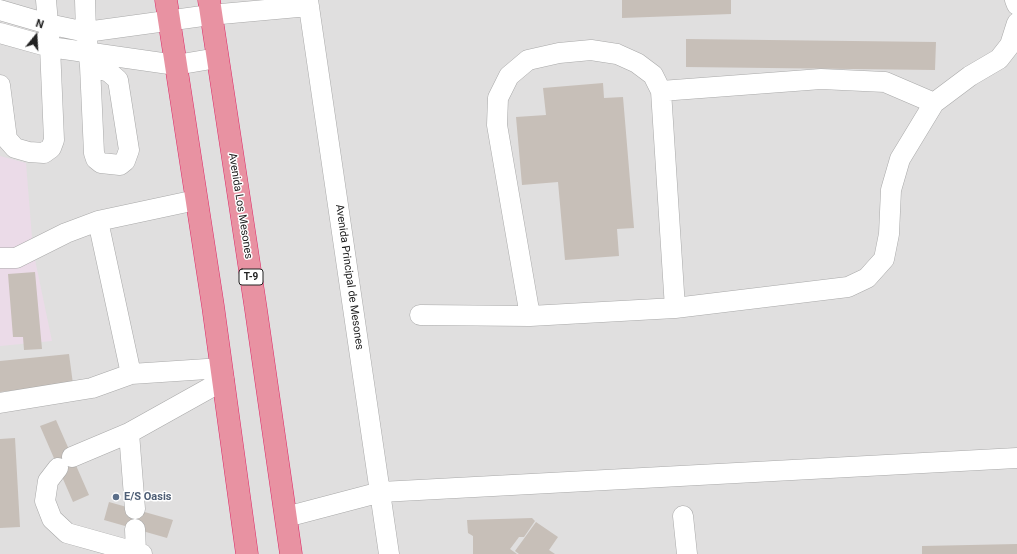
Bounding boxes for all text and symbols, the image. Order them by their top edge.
north arrow [16,16,56,56]
text: N [34,17,46,31]
street label: Avenida Los Mesones [225,152,255,260]
street label: Avenida Principal de Mesones [332,203,366,351]
road number: T-9 [239,269,263,285]
place label: E/S Oasis [124,490,171,504]
marker: E/S Oasis [111,492,121,502]

